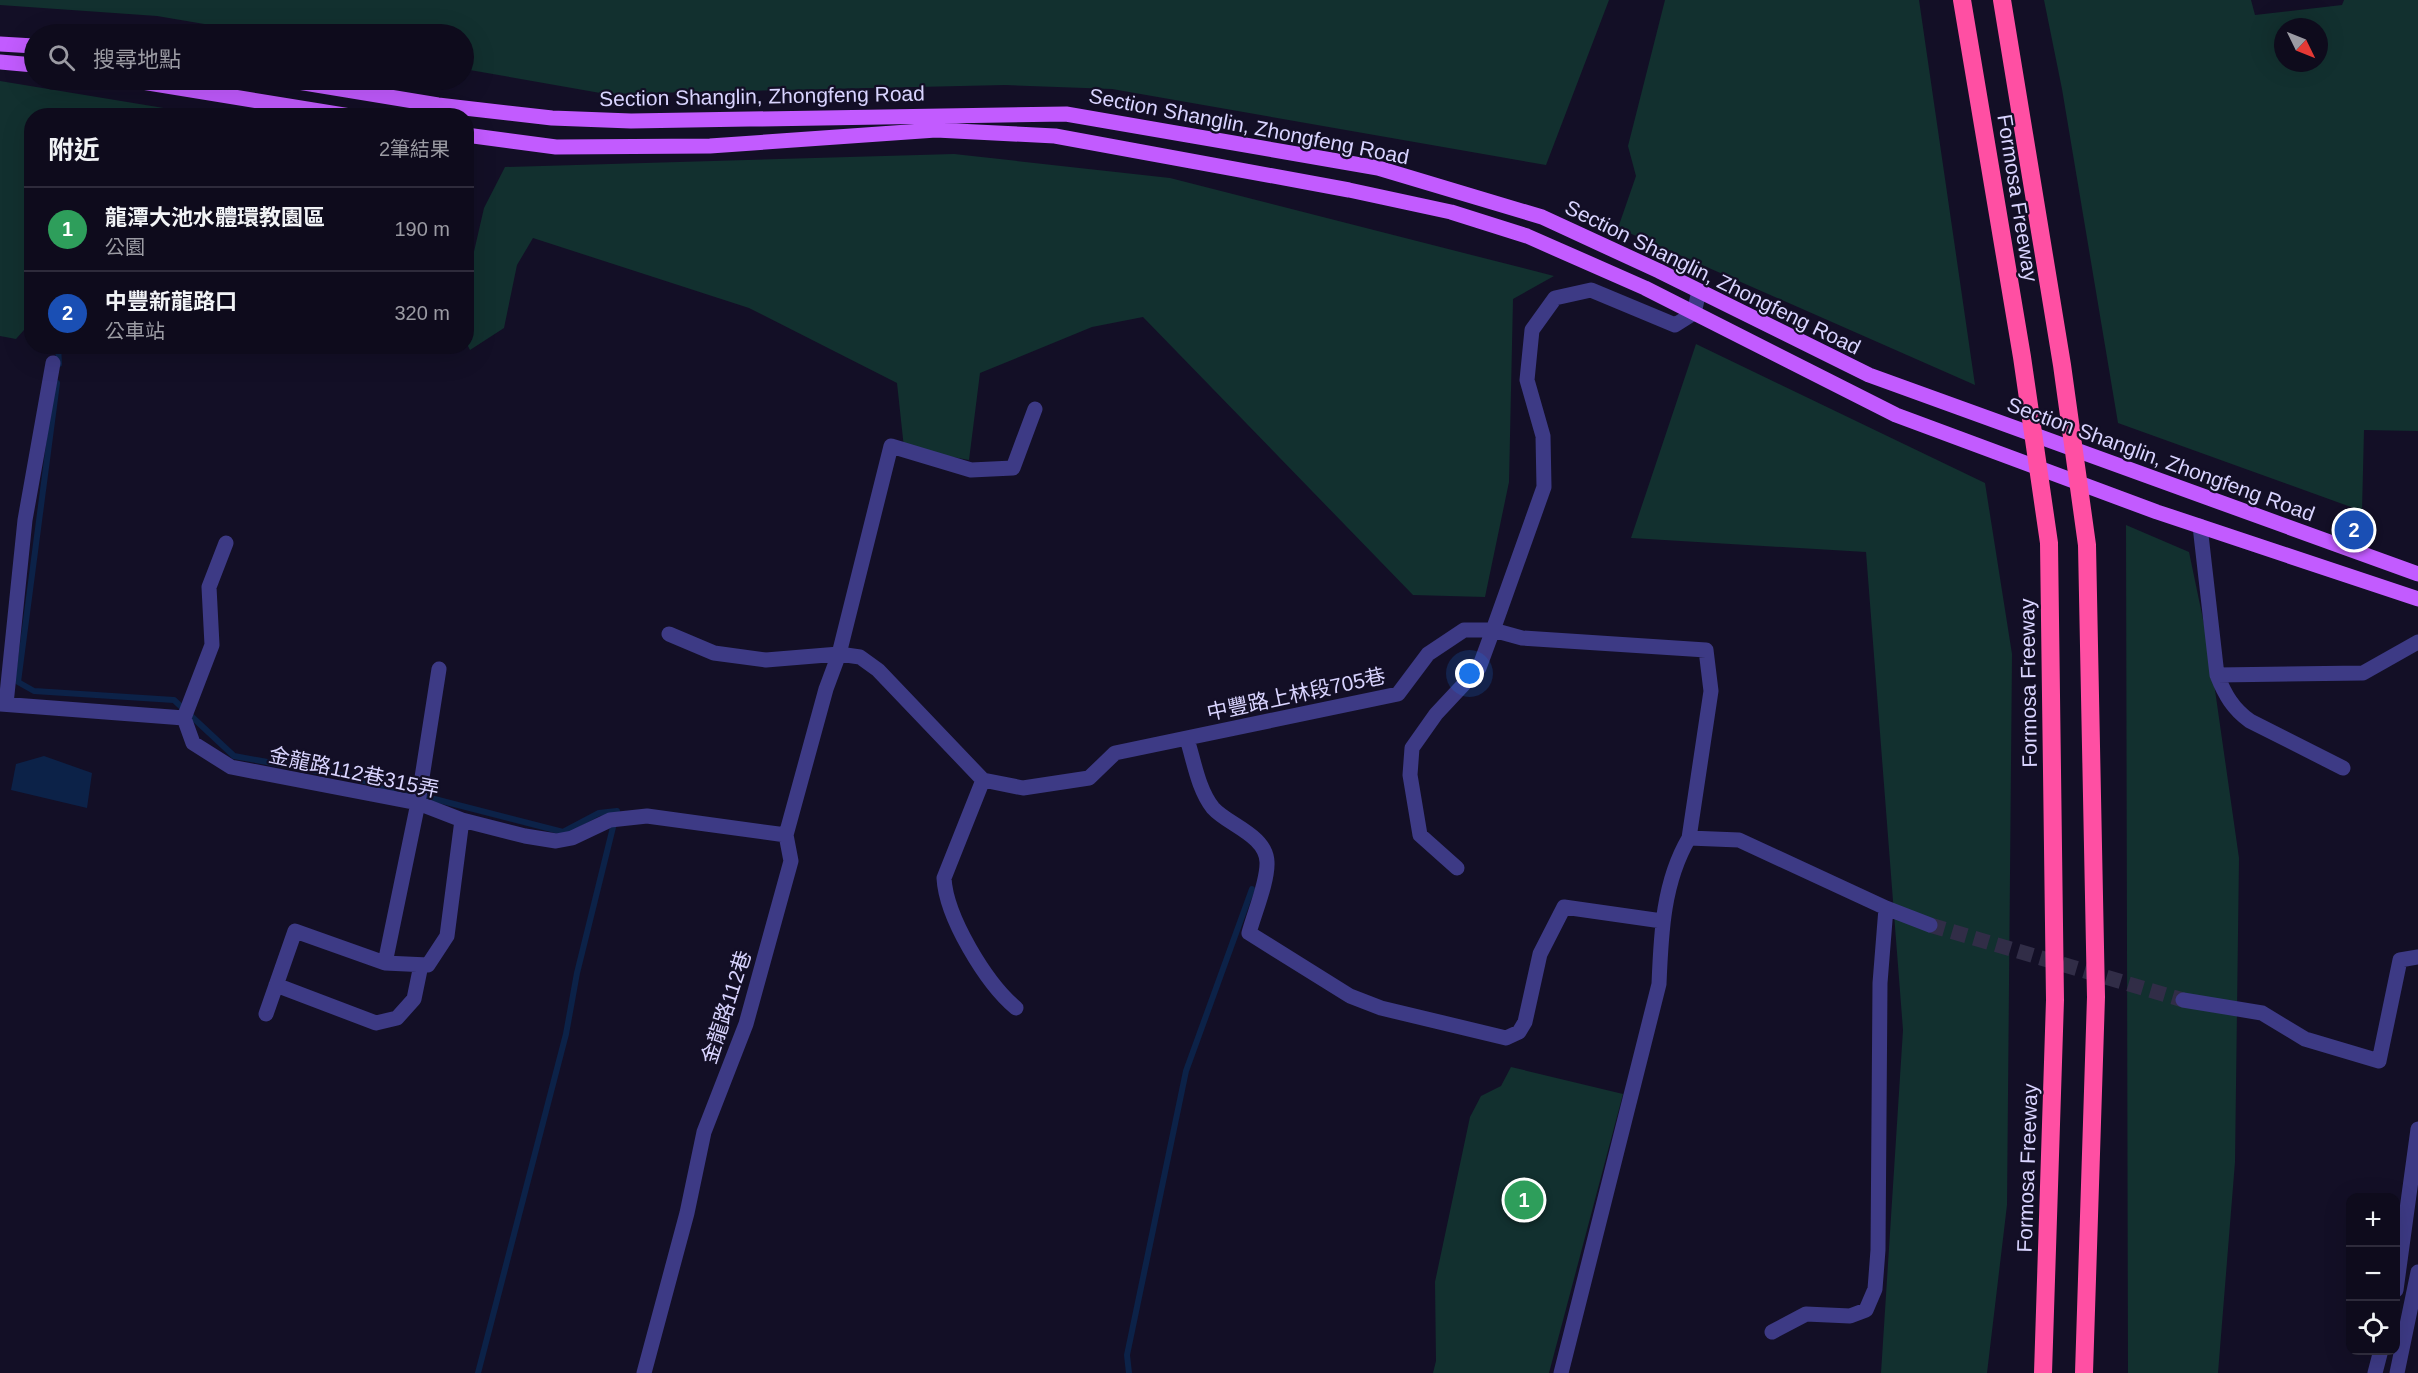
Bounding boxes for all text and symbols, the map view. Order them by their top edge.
north arrow [2274,18,2328,72]
search box [24,24,474,90]
icon: search [45,41,78,74]
text: 搜尋地點 [93,47,181,72]
street label: Section Shanglin, Zhongfeng Road [599,82,925,110]
street label: Section Shanglin, Zhongfeng Road [1087,84,1411,168]
street label: Formosa Freeway [1993,113,2043,284]
text: 附近 [48,135,100,165]
text: 2筆結果 [379,138,450,160]
street label: Section Shanglin, Zhongfeng Road [1562,195,1864,359]
text: 龍潭大池水體環教園區 [105,205,325,230]
text: 1 [62,218,73,240]
text: 190 m [394,218,450,240]
text: 公園 [105,236,145,258]
text: 中豐新龍路口 [105,289,237,314]
text: 2 [62,302,73,324]
text: 320 m [394,302,450,324]
text: 公車站 [105,320,165,342]
street label: Section Shanglin, Zhongfeng Road [2004,392,2318,526]
pin: 2 [2334,508,2374,552]
street label: Formosa Freeway [2015,598,2041,768]
your location [1455,659,1484,688]
street label: 中豐路上林段705巷 [1205,664,1387,724]
street label: 金龍路112巷315弄 [267,743,441,801]
street label: 金龍路112巷 [697,948,755,1066]
street label: Formosa Freeway [2013,1083,2041,1253]
pin: 1 [1504,1178,1544,1222]
map controls [2346,1193,2400,1355]
button: + [2346,1193,2400,1247]
button: − [2346,1247,2400,1301]
button: locate [2346,1301,2400,1355]

